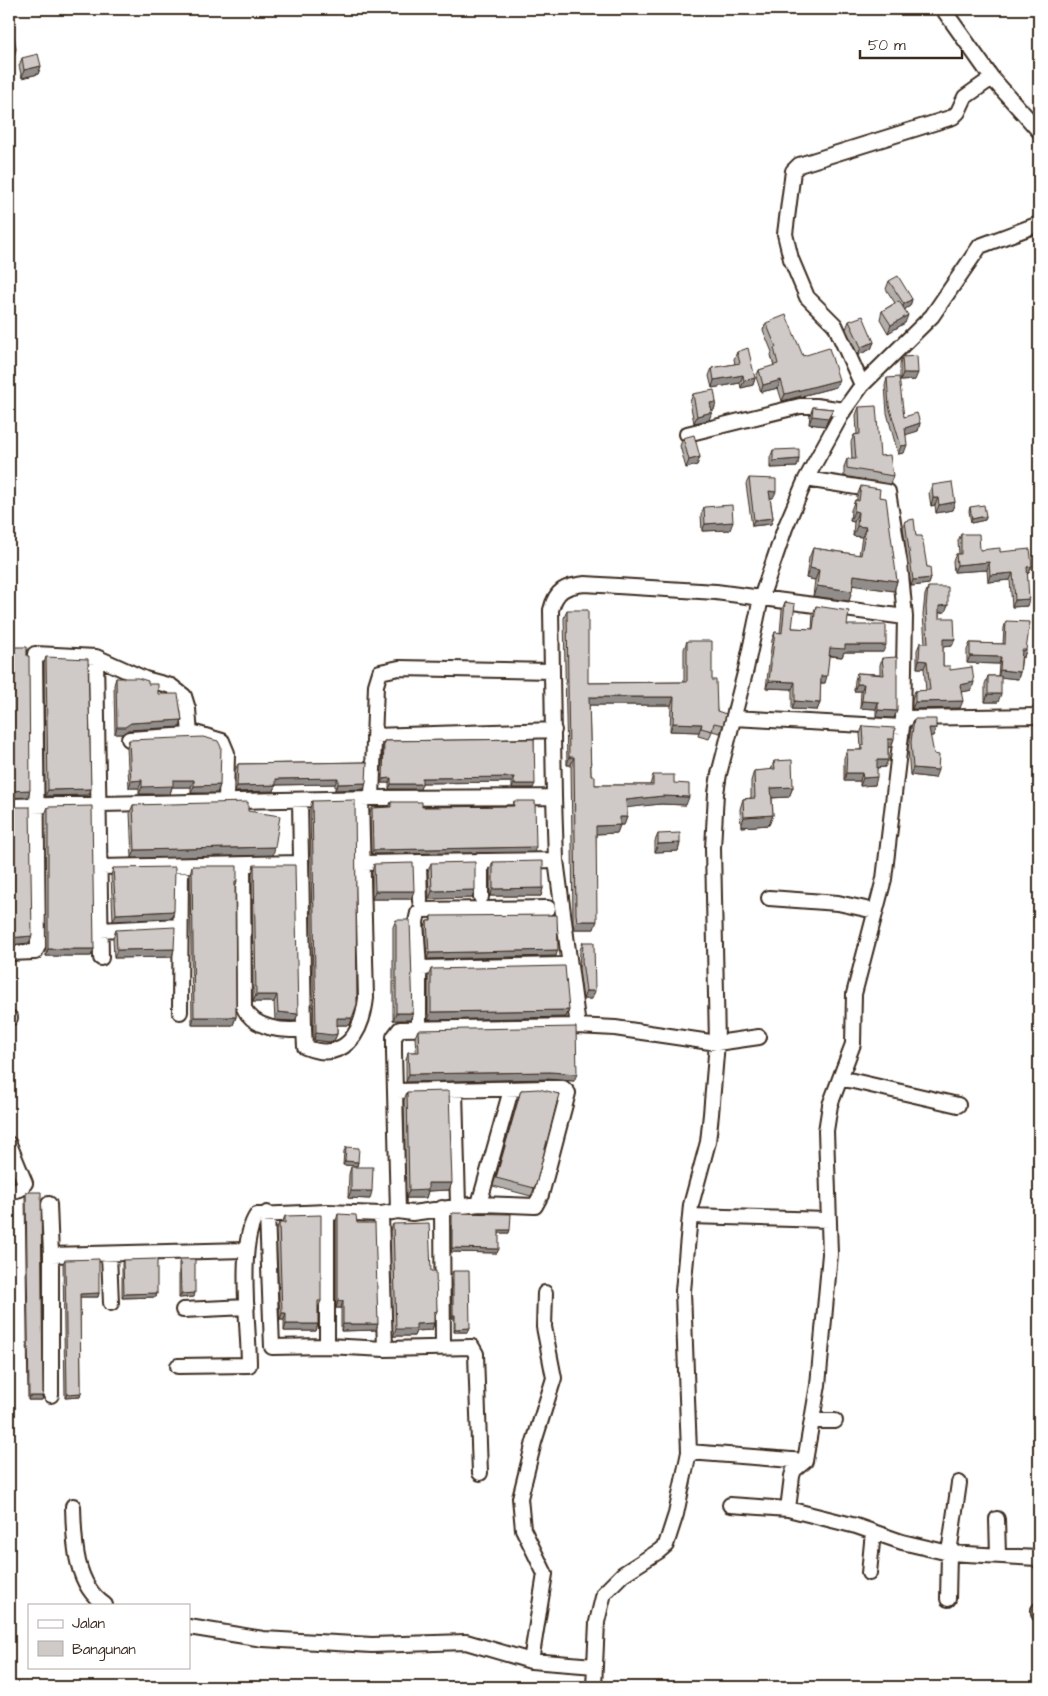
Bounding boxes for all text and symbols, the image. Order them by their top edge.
scale bar [860,28,963,60]
text: 50 m [868,35,906,56]
legend [28,1604,190,1668]
text: Jalan [72,1613,106,1634]
text: Bangunan [72,1639,136,1661]

